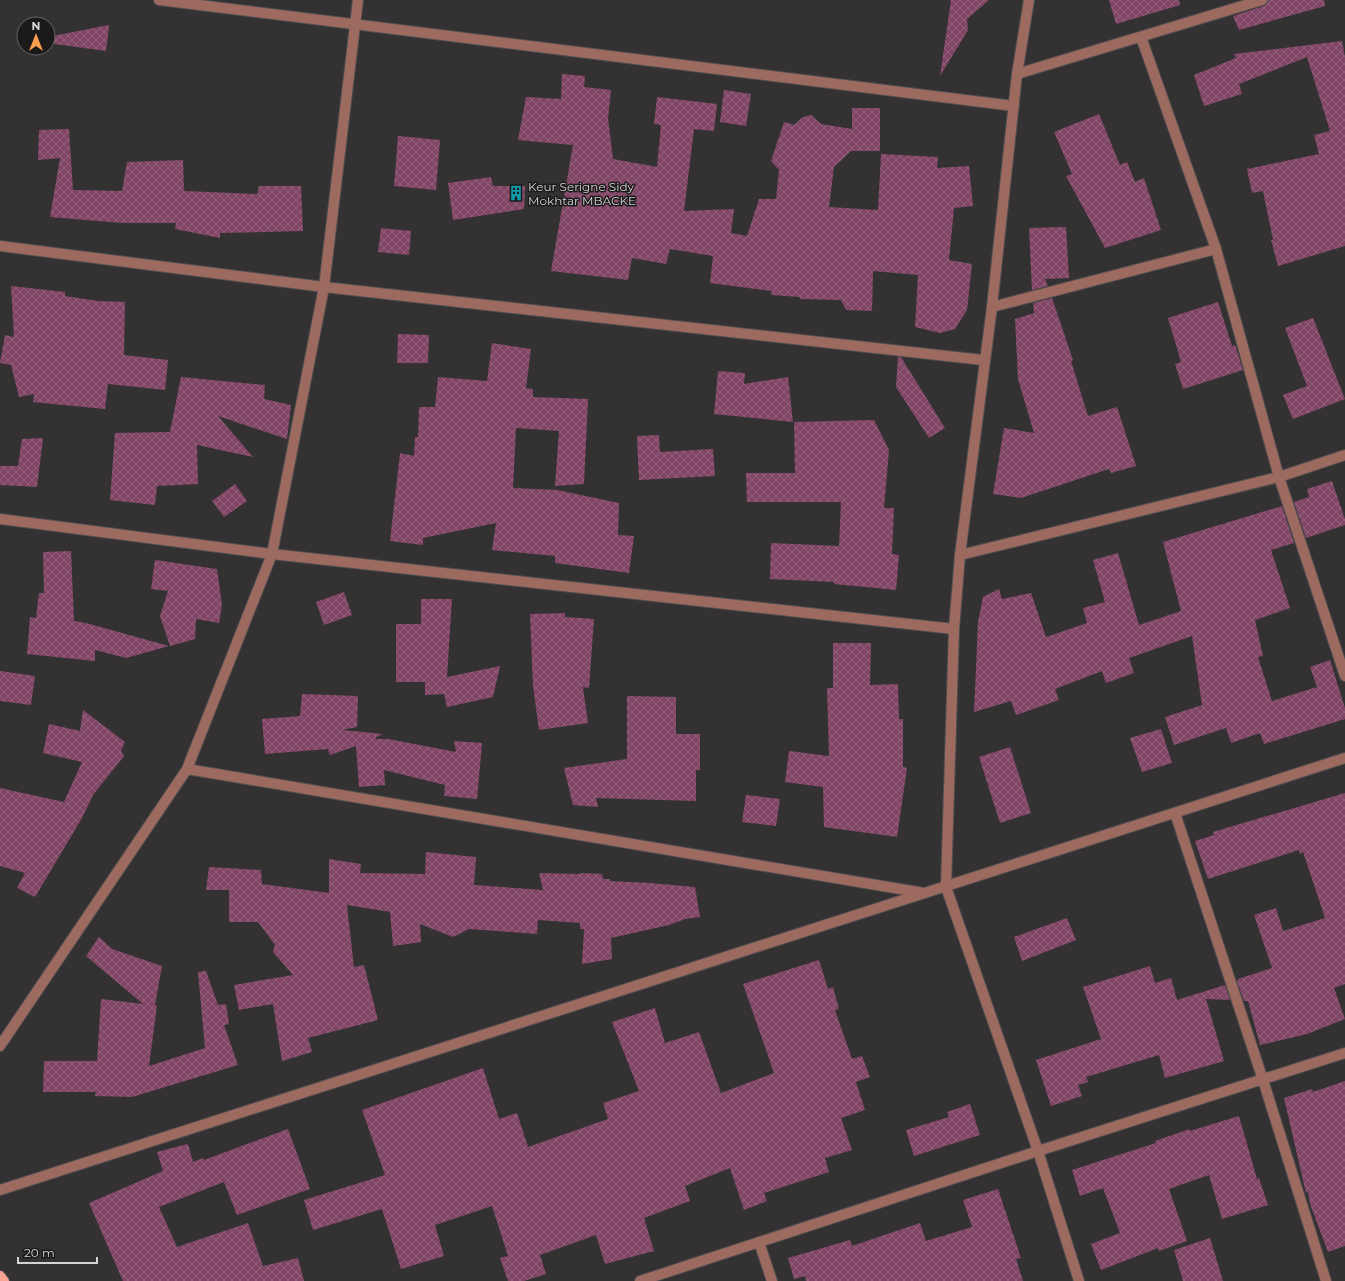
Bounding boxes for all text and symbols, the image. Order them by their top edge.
north arrow [16,16,56,56]
text: N [32,19,40,33]
place label: Keur Serigne Sidy Mokhtar MBACKE [528,179,636,208]
building icon: Keur Serigne Sidy Mokhtar MBACKE [507,184,525,202]
scale bar [18,1239,97,1265]
text: 20 m [24,1245,55,1260]

